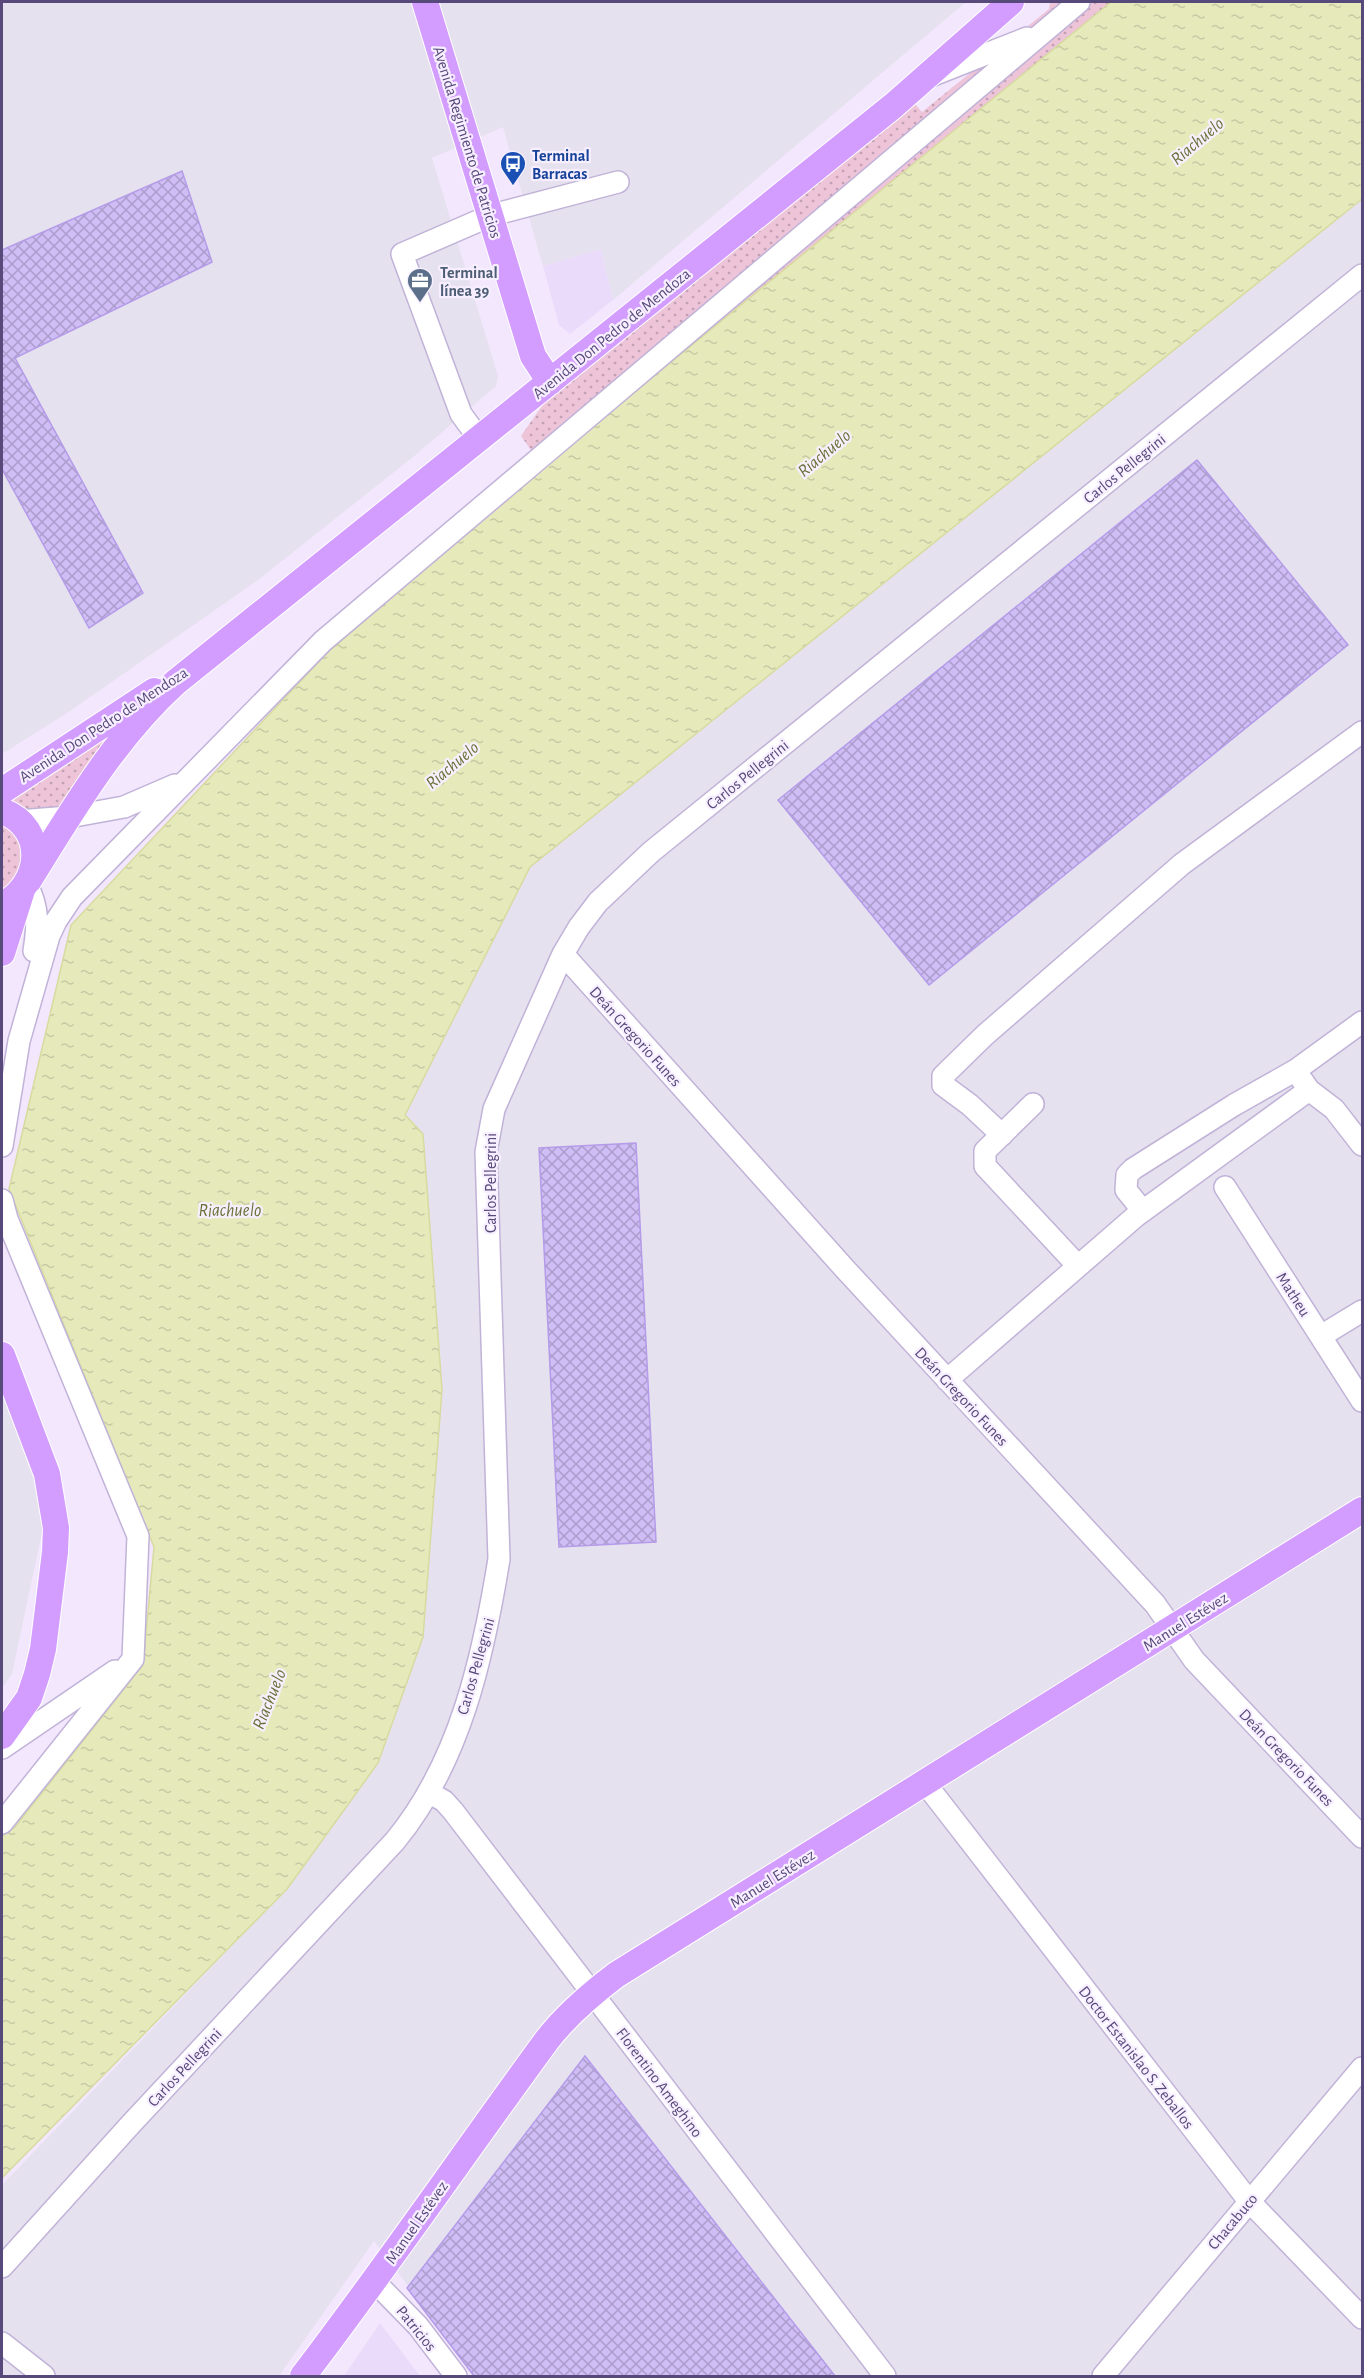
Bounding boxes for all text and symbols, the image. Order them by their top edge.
street label: Avenida Regimiento de Patricios [430,44,504,240]
water label: Riachuelo [1168,115,1228,169]
place label: Terminal Barracas [532,148,590,182]
bus stop icon: Terminal Barracas [498,149,528,187]
place label: Terminal línea 39 [440,265,498,299]
street label: Avenida Don Pedro de Mendoza [530,265,693,402]
office icon: Terminal línea 39 [405,266,435,304]
water label: Riachuelo [795,427,855,481]
street label: Carlos Pellegrini [1081,431,1169,507]
street label: Avenida Don Pedro de Mendoza [16,664,191,785]
street label: Carlos Pellegrini [704,737,792,813]
water label: Riachuelo [423,739,483,793]
street label: Deán Gregorio Funes [586,984,684,1090]
street label: Carlos Pellegrini [483,1133,499,1233]
water label: Riachuelo [199,1202,261,1220]
street label: Matheu [1273,1270,1313,1319]
street label: Deán Gregorio Funes [912,1344,1011,1449]
street label: Manuel Estévez [1140,1589,1231,1654]
street label: Carlos Pellegrini [454,1616,497,1717]
water label: Riachuelo [250,1667,290,1732]
street label: Deán Gregorio Funes [1236,1706,1337,1809]
street label: Manuel Estévez [727,1846,818,1911]
street label: Doctor Estanislao S. Zeballos [1076,1983,1197,2132]
street label: Florentino Ameghino [613,2025,705,2140]
street label: Carlos Pellegrini [145,2026,225,2110]
street label: Manuel Estévez [383,2178,451,2267]
street label: Chacabuco [1205,2190,1261,2253]
street label: Patricios [393,2303,439,2354]

